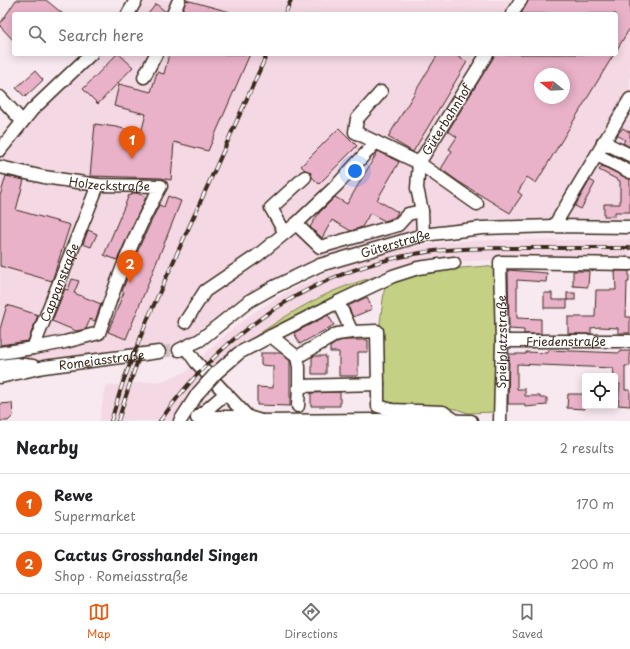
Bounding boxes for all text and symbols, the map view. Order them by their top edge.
search box [12,12,618,56]
icon: search [26,23,48,45]
text: Search here [58,23,144,46]
north arrow [534,68,570,104]
street label: Güterbahnhof [417,79,476,159]
pin: 1 [119,126,145,159]
your location [345,161,365,181]
street label: Holzeckstraße [68,172,150,195]
street label: Güterstraße [358,225,431,262]
street label: Cappanstraße [35,240,83,324]
pin: 2 [117,250,143,283]
street label: Spielplatzstraße [492,295,511,389]
street label: Friedenstraße [526,332,606,350]
street label: Romeiasstraße [57,345,145,374]
map controls [582,373,618,409]
button: locate [582,373,618,409]
text: Nearby [16,434,78,460]
text: 2 results [560,438,614,457]
text: Rewe [54,483,93,506]
text: 1 [26,494,32,513]
text: 170 m [576,494,614,513]
text: Supermarket [54,506,136,525]
text: Cactus Grosshandel Singen [54,543,258,566]
text: 2 [24,554,34,573]
text: 200 m [571,554,614,573]
text: Shop · Romeiasstraße [54,566,188,585]
tab: Map [87,601,110,642]
tab: Directions [284,601,338,642]
tab: Saved [512,601,543,642]

